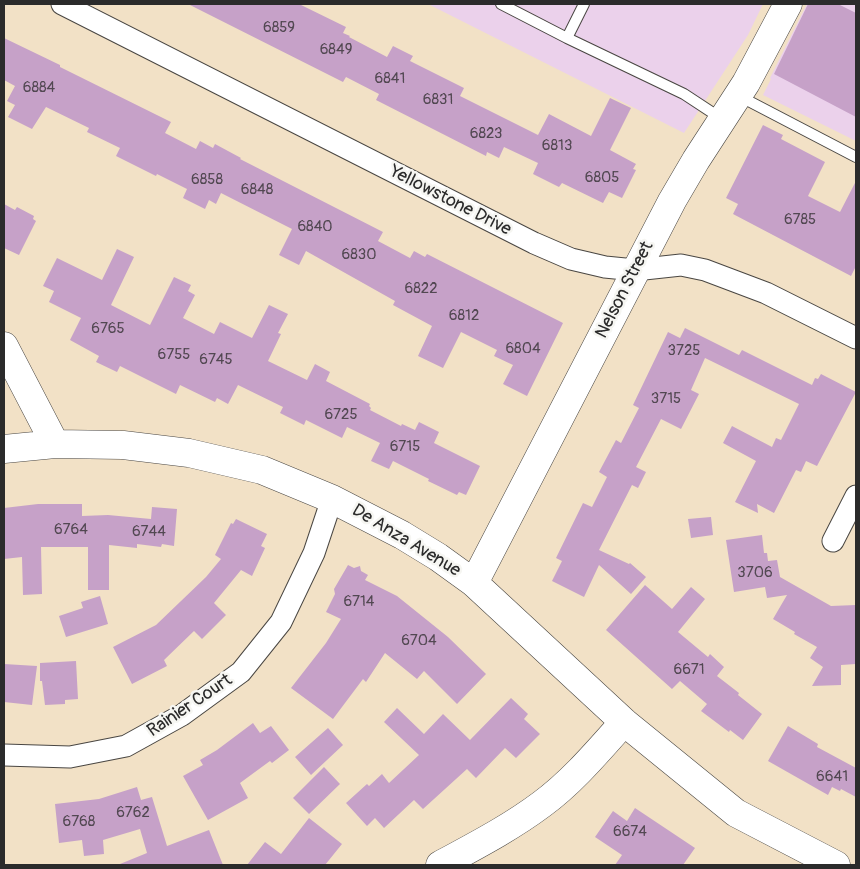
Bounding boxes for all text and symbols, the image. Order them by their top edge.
house number: 6859 [263,19,295,37]
house number: 6849 [320,41,352,59]
house number: 6841 [375,70,405,88]
house number: 6884 [23,79,55,97]
house number: 6831 [423,91,453,109]
house number: 6823 [470,125,502,143]
house number: 6813 [542,137,572,155]
street label: Yellowstone Drive [386,161,514,241]
house number: 6805 [585,169,619,187]
house number: 6858 [191,171,223,189]
house number: 6848 [241,181,273,199]
house number: 6785 [784,211,816,229]
house number: 6840 [297,218,333,236]
street label: Nelson Street [591,238,659,342]
house number: 6830 [342,246,376,264]
house number: 6822 [404,280,438,298]
house number: 6812 [449,307,479,325]
house number: 6765 [91,320,125,338]
house number: 6804 [505,340,541,358]
house number: 3725 [668,342,700,360]
house number: 6755 [158,346,190,364]
house number: 6745 [199,351,233,369]
house number: 3715 [651,390,681,408]
house number: 6725 [324,406,358,424]
house number: 6715 [390,438,420,456]
street label: De Anza Avenue [348,500,464,582]
house number: 6764 [54,521,88,539]
house number: 6744 [132,523,166,541]
house number: 3706 [737,564,773,582]
house number: 6714 [343,593,375,611]
house number: 6704 [401,632,437,650]
house number: 6671 [673,661,705,679]
street label: Rainier Court [143,670,237,742]
house number: 6641 [816,768,848,786]
house number: 6762 [116,804,150,822]
house number: 6768 [63,813,95,831]
house number: 6674 [613,823,647,841]

